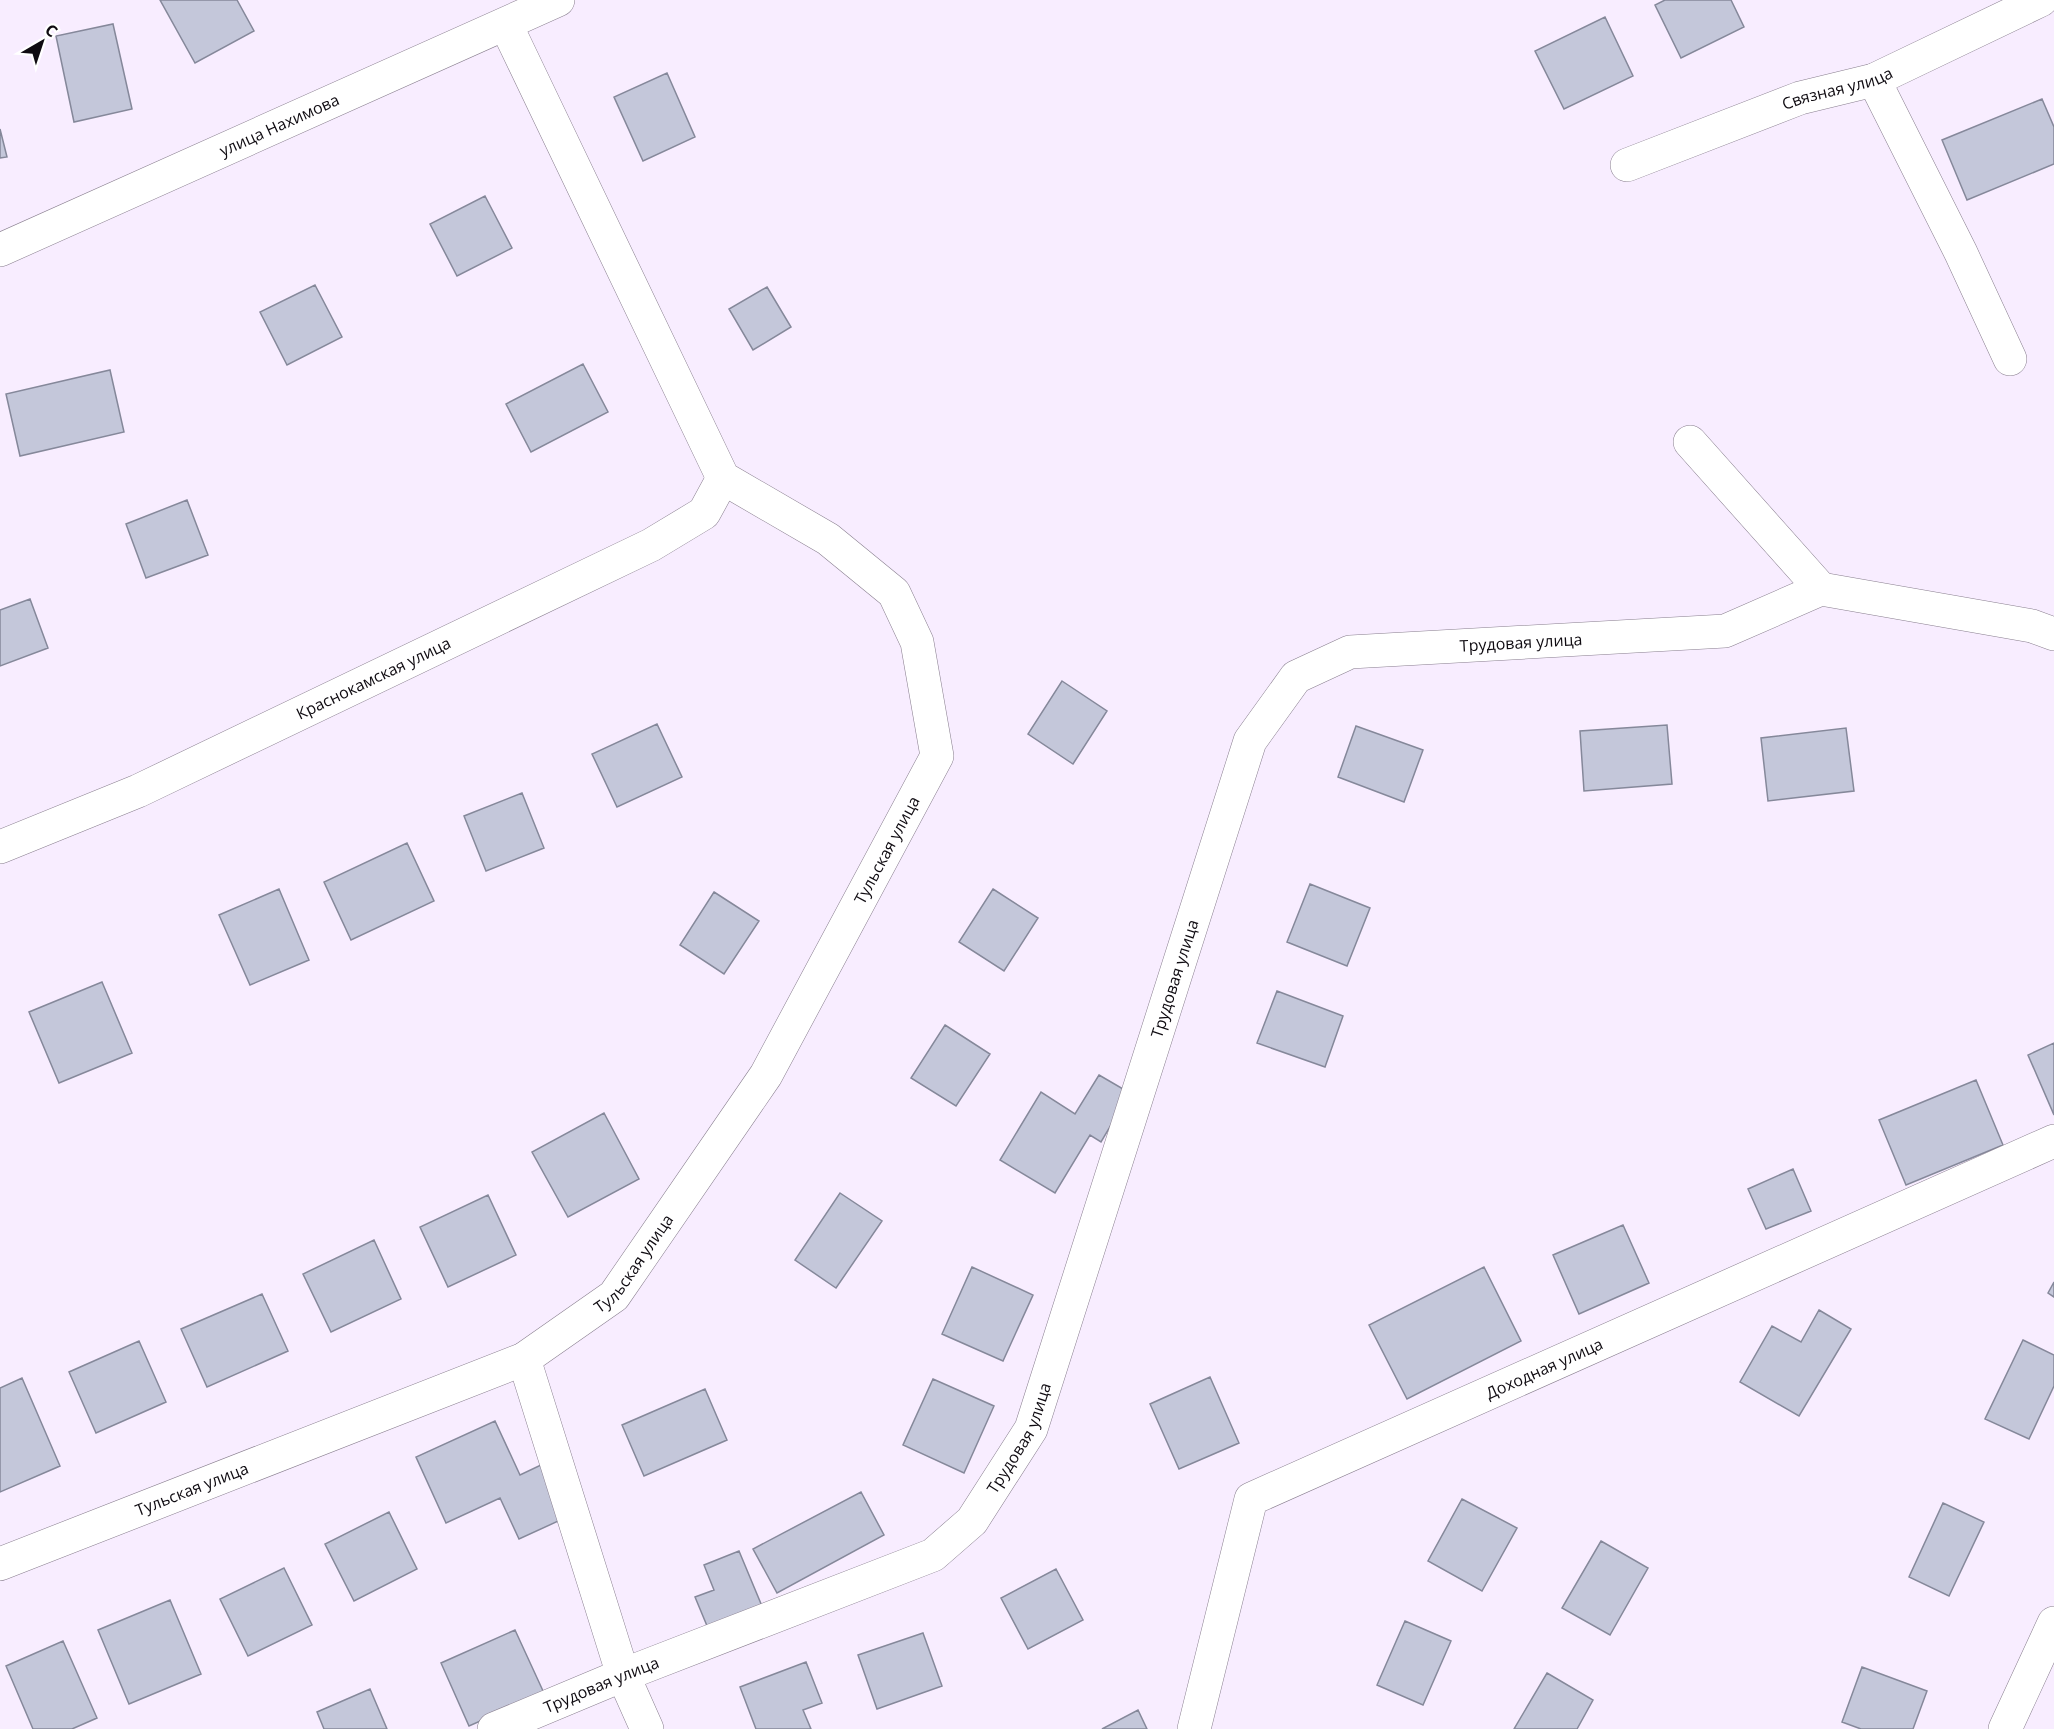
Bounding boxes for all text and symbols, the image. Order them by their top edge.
north arrow [12,12,72,72]
text: С [41,19,62,42]
street label: Связная улица [1779,62,1896,115]
street label: улица Нахимова [216,88,343,161]
street label: Трудовая улица [1459,628,1583,657]
street label: Краснокамская улица [293,632,454,725]
street label: Тульская улица [849,792,925,908]
street label: Трудовая улица [1145,917,1203,1040]
street label: Тульская улица [589,1210,678,1318]
street label: Доходная улица [1482,1333,1606,1404]
street label: Трудовая улица [981,1380,1056,1498]
street label: Тульская улица [132,1457,251,1521]
street label: Трудовая улица [540,1651,662,1718]

